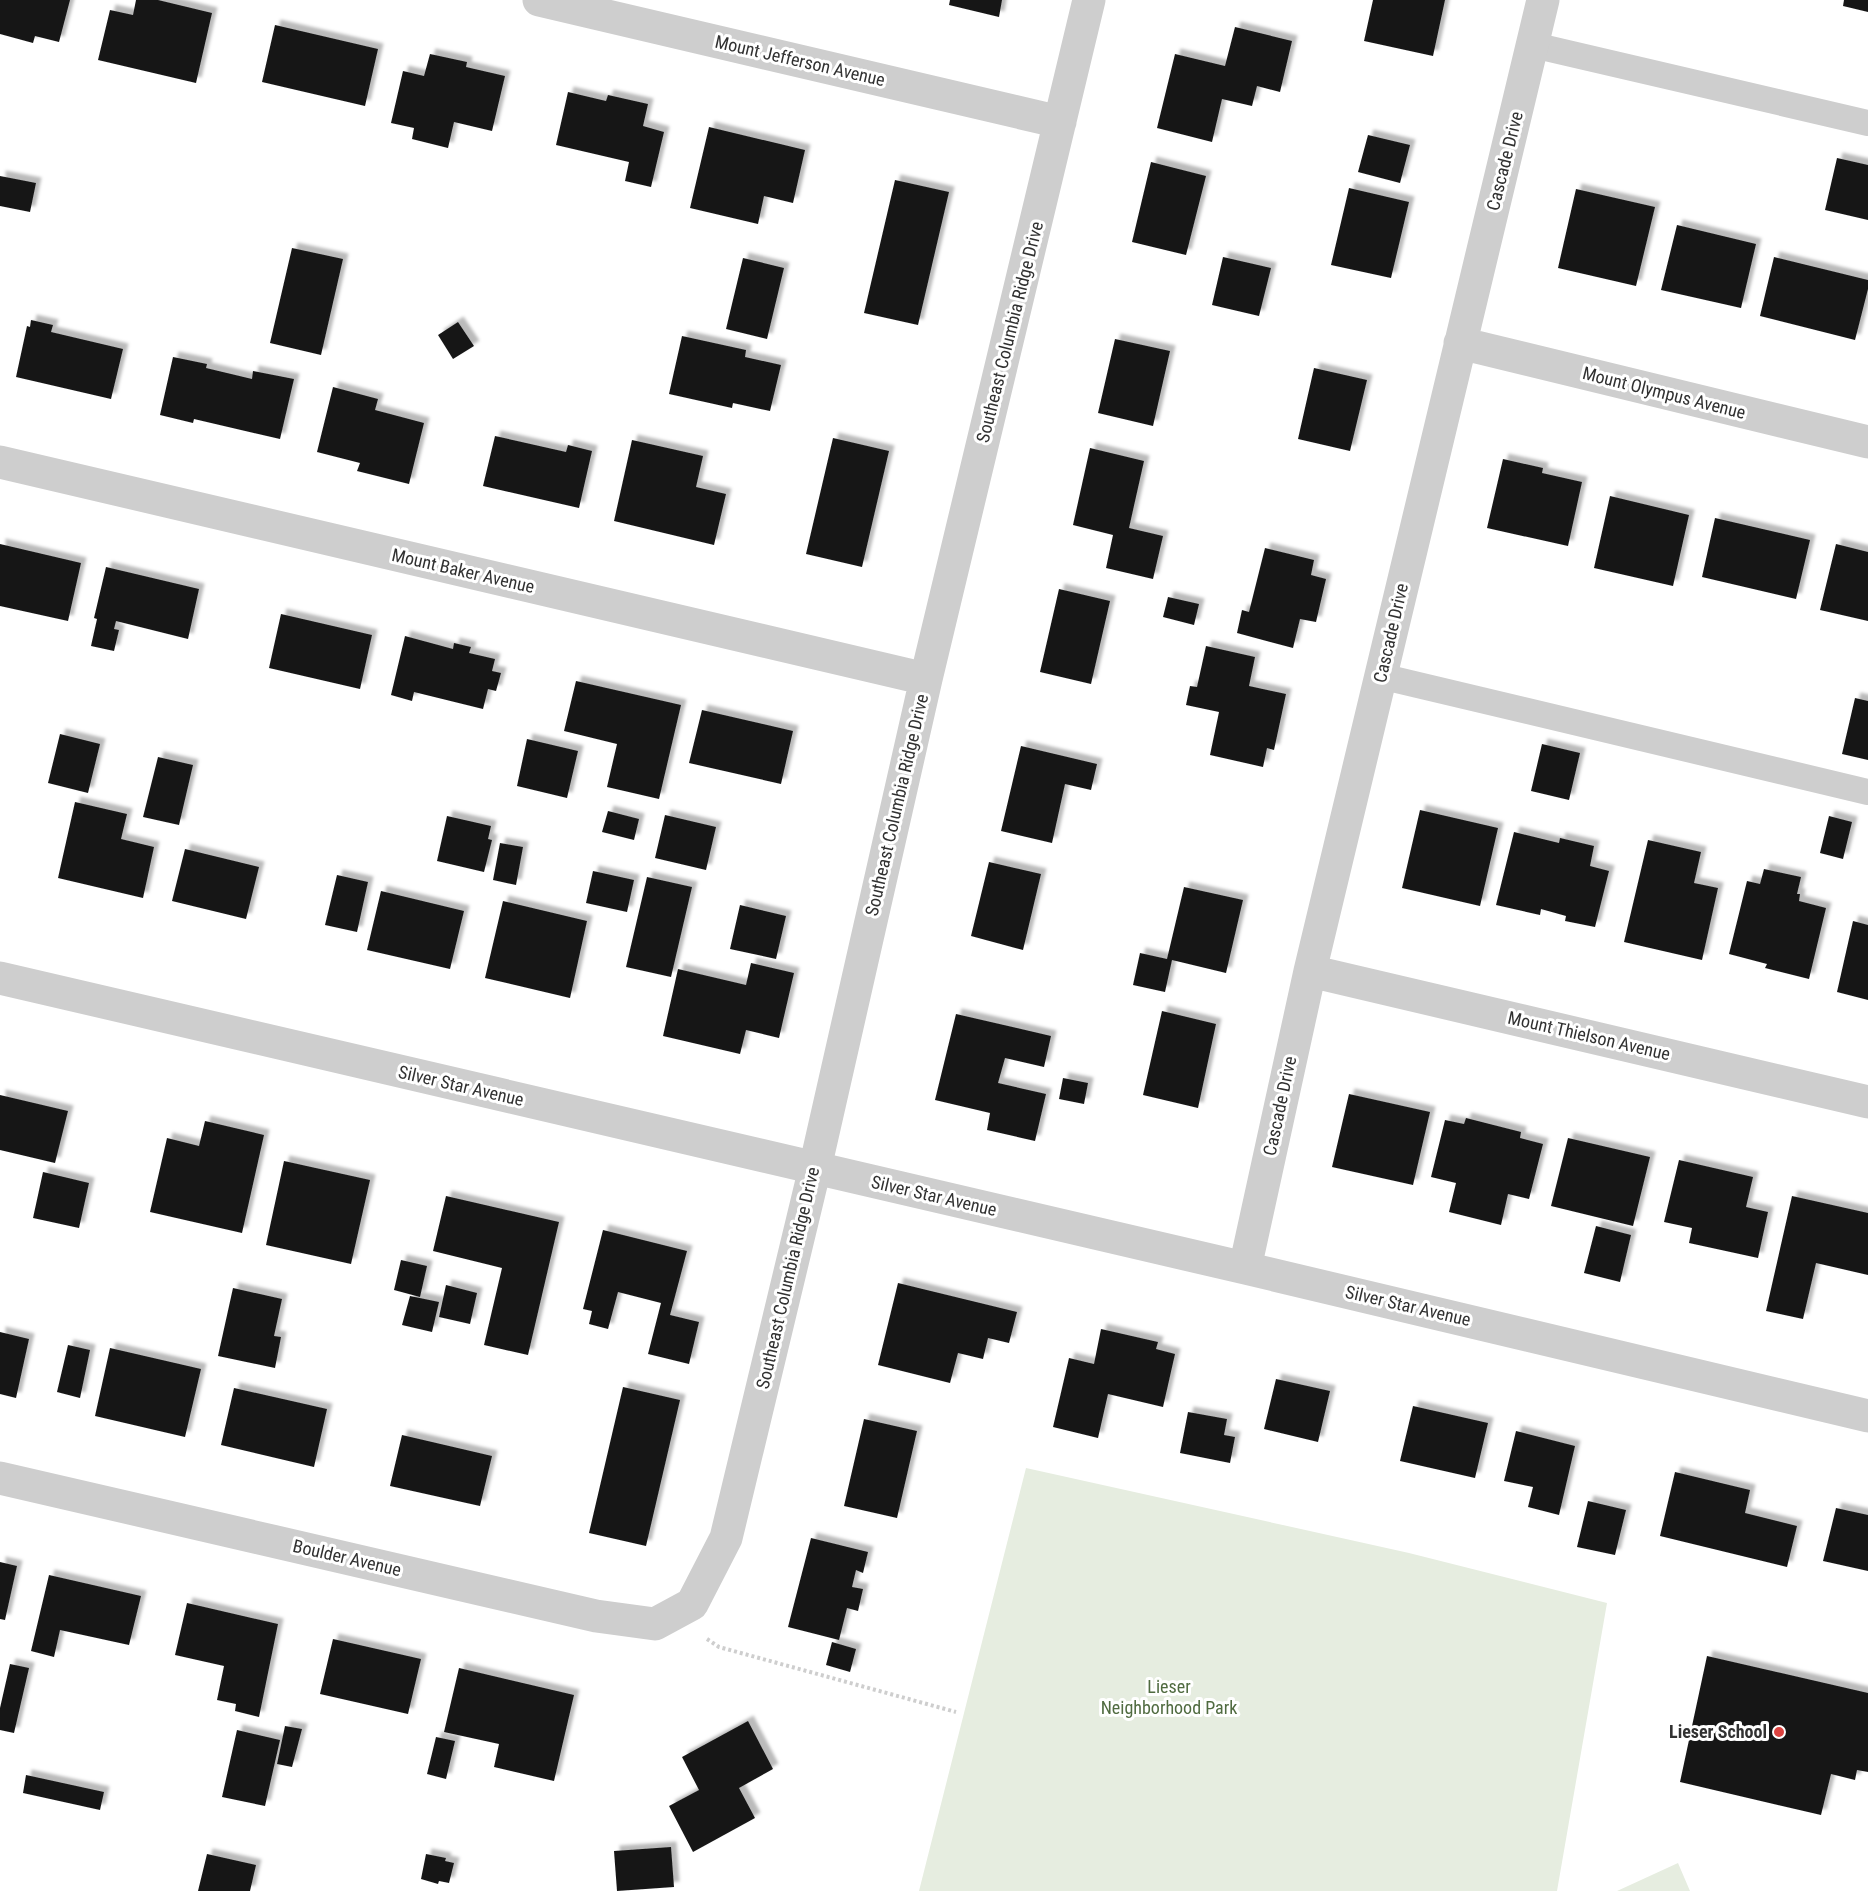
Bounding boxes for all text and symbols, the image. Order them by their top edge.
street label: Mount Jefferson Avenue [713,31,887,90]
street label: Cascade Drive [1482,109,1527,213]
street label: Southeast Columbia Ridge Drive [972,219,1047,445]
street label: Mount Olympus Avenue [1580,362,1748,423]
street label: Mount Baker Avenue [390,544,536,597]
street label: Cascade Drive [1369,581,1412,685]
street label: Southeast Columbia Ridge Drive [861,692,932,918]
street label: Mount Thielson Avenue [1506,1007,1672,1064]
street label: Cascade Drive [1259,1054,1300,1158]
street label: Silver Star Avenue [396,1061,526,1110]
street label: Southeast Columbia Ridge Drive [752,1165,823,1391]
street label: Silver Star Avenue [869,1171,999,1220]
street label: Silver Star Avenue [1343,1281,1473,1330]
street label: Boulder Avenue [291,1535,403,1580]
park label: Lieser Neighborhood Park [1101,1676,1237,1718]
place label: Lieser School [1669,1721,1767,1742]
marker: Lieser School [1772,1725,1786,1739]

